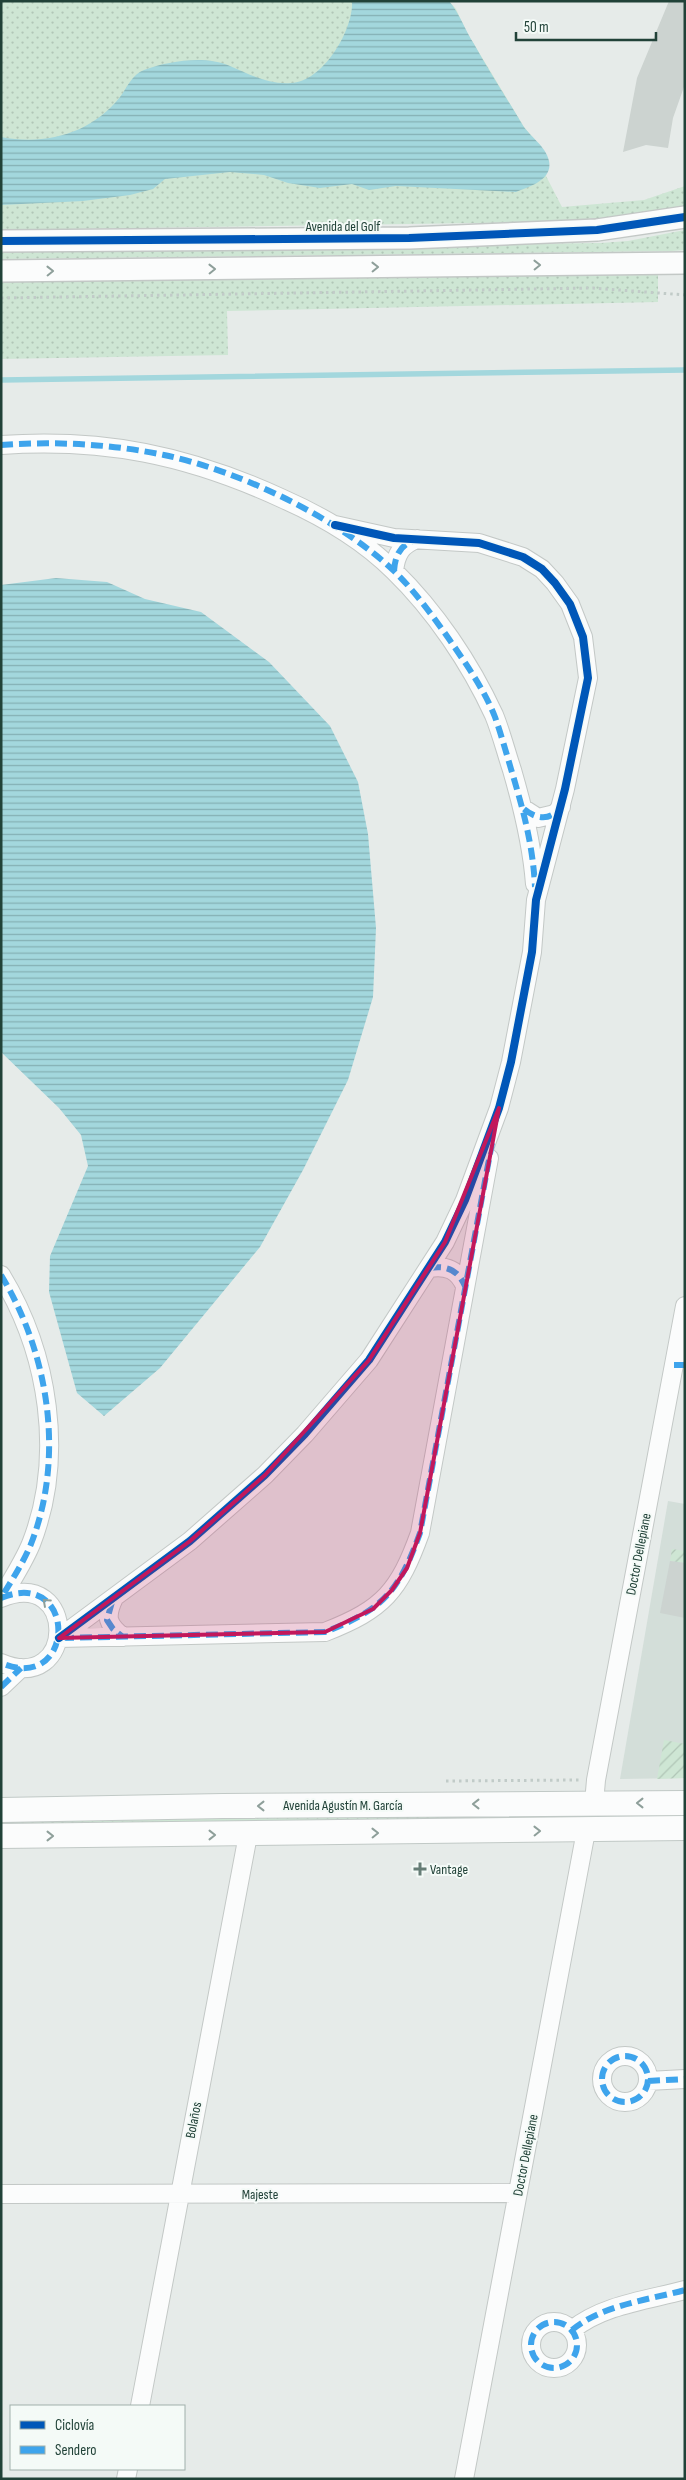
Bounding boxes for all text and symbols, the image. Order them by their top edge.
scale bar [516,10,656,42]
text: 50 m [524,18,549,37]
street label: Avenida del Golf [305,218,381,235]
one-way arrow [534,260,542,270]
one-way arrow [371,261,379,272]
one-way arrow [209,263,217,274]
one-way arrow [46,266,54,276]
street label: Doctor Dellepiane [622,1512,655,1597]
one-way arrow [42,1599,51,1608]
street label: Avenida Agustín M. García [282,1797,403,1814]
one-way arrow [635,1798,643,1808]
one-way arrow [471,1799,479,1809]
one-way arrow [256,1801,264,1811]
one-way arrow [534,1826,542,1836]
one-way arrow [372,1828,379,1838]
one-way arrow [209,1830,217,1840]
one-way arrow [46,1831,54,1841]
place label: Vantage [430,1861,468,1878]
marker: Vantage [414,1863,426,1875]
street label: Bolaños [182,2100,205,2140]
street label: Doctor Dellepiane [509,2113,542,2198]
street label: Majeste [242,2186,278,2203]
legend [10,2405,185,2470]
text: Ciclovía [55,2416,95,2435]
text: Sendero [55,2441,96,2460]

